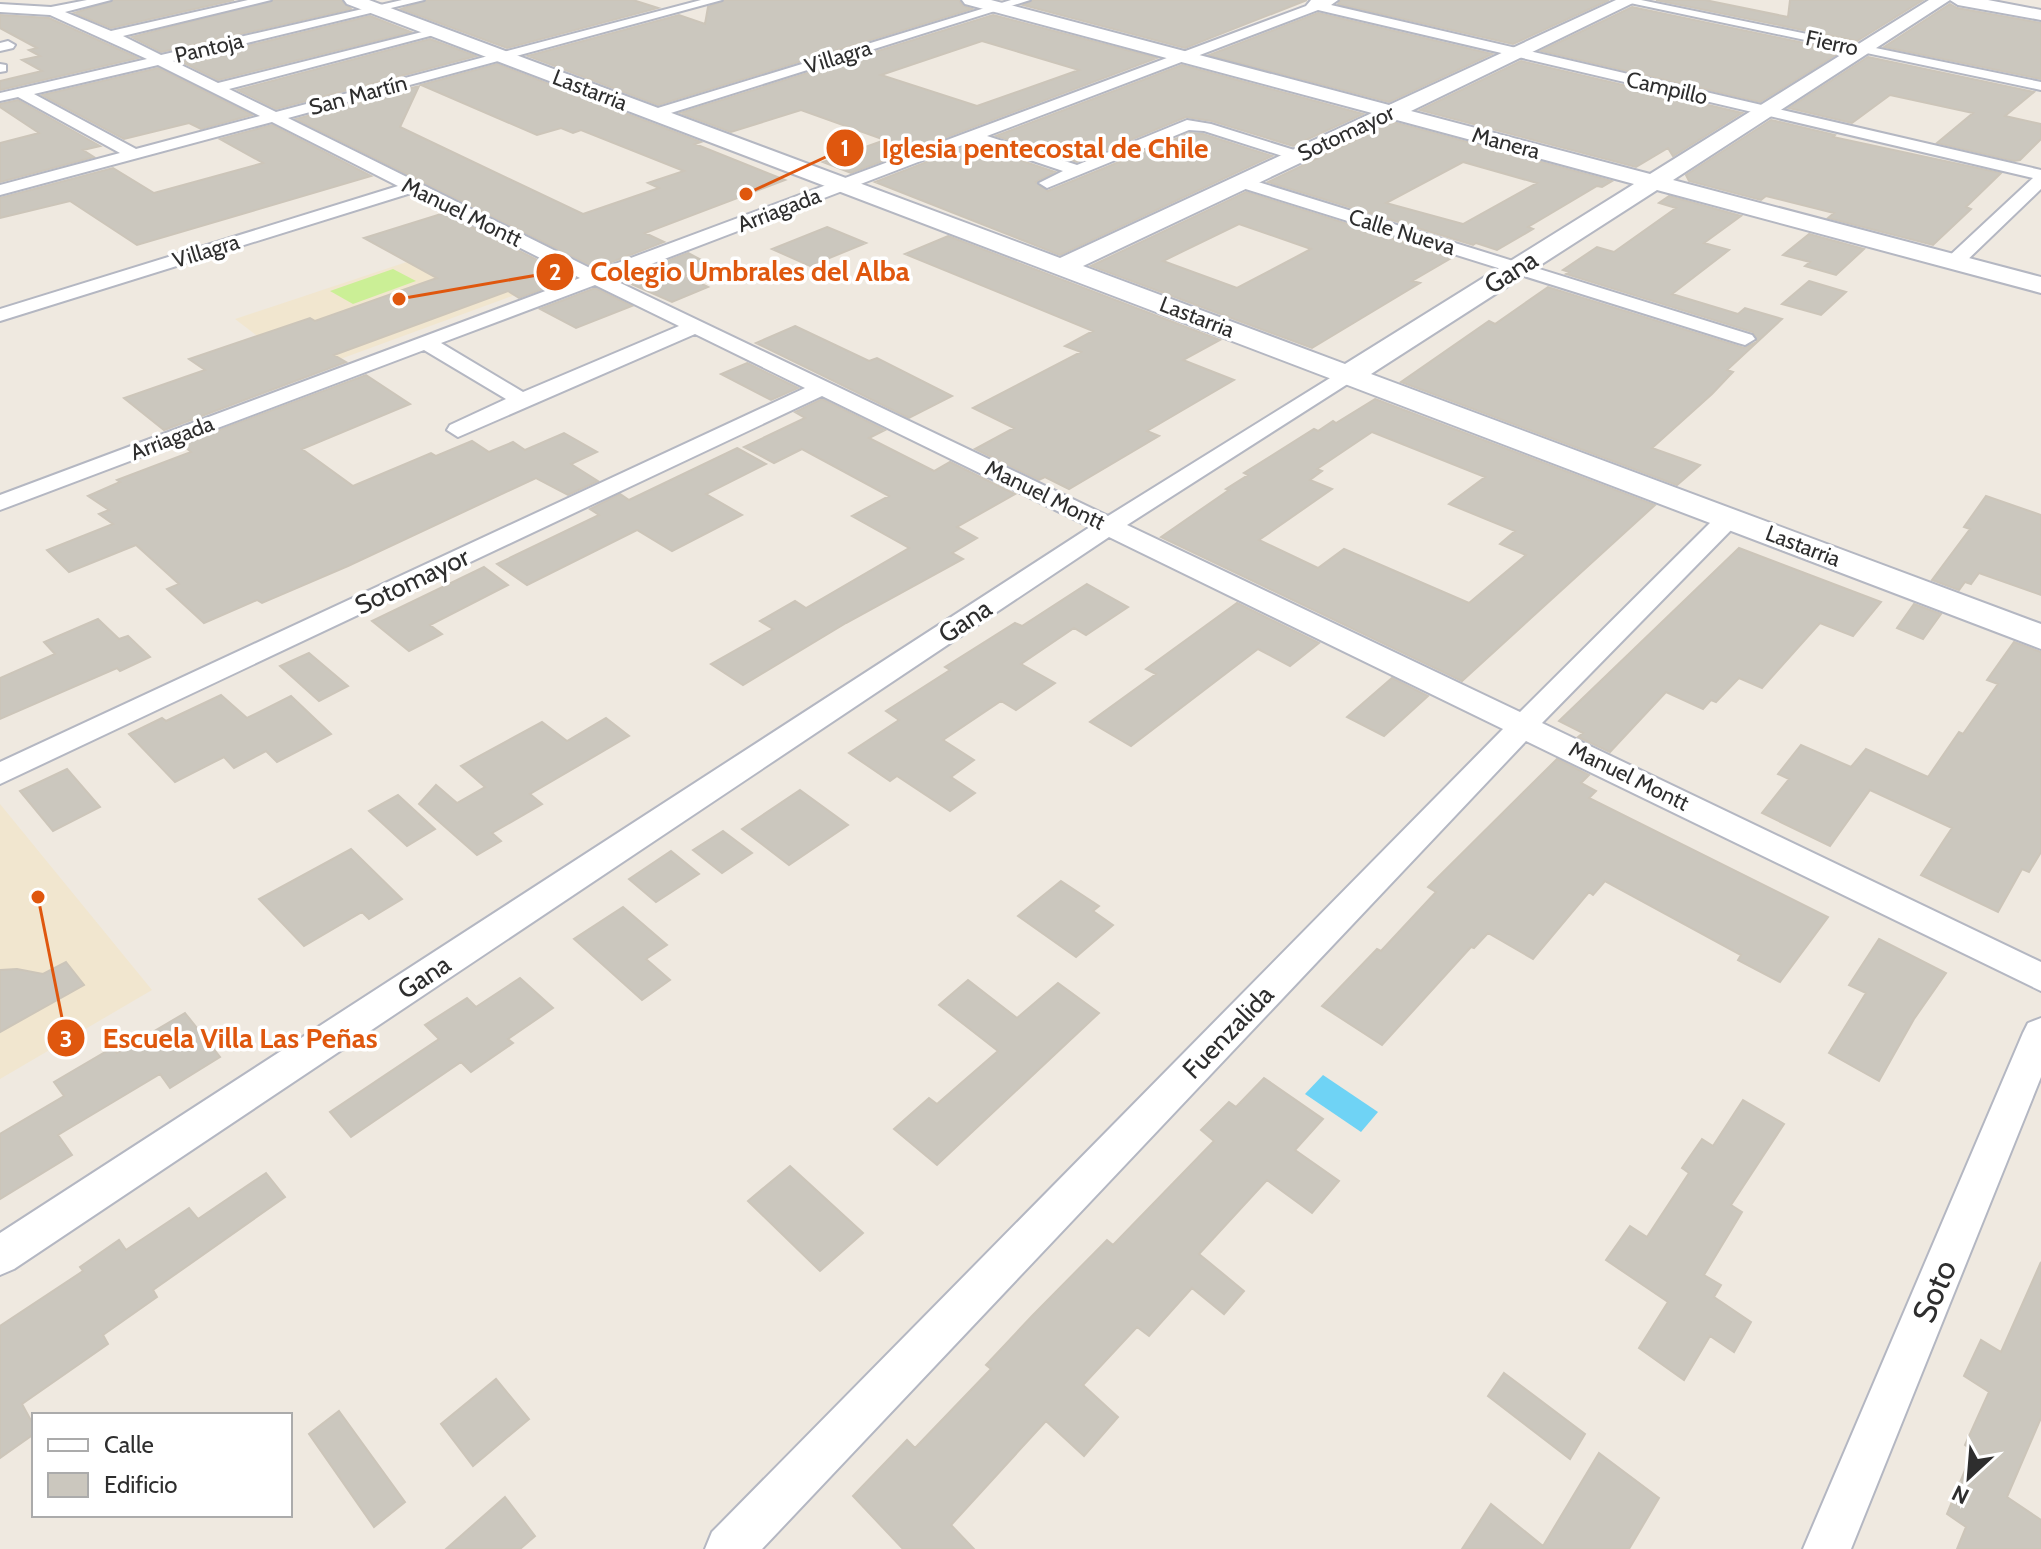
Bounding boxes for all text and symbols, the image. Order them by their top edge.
street label: Fierro [1803,24,1861,62]
street label: Pantoja [172,27,246,69]
street label: Villagra [801,34,875,80]
street label: Lastarria [549,63,632,117]
street label: Campillo [1624,66,1710,110]
street label: San Martín [306,69,410,121]
street label: Sotomayor [1293,99,1399,167]
street label: Manera [1469,121,1543,165]
callout: Iglesia pentecostal de Chile [825,122,1224,174]
text: Iglesia pentecostal de Chile [882,131,1208,165]
text: 1 [841,133,849,162]
street label: Manuel Montt [398,171,527,253]
street label: Arriagada [734,182,825,238]
street label: Calle Nueva [1346,203,1459,261]
street label: Villagra [169,228,243,274]
street label: Gana [1478,243,1544,301]
callout: Colegio Umbrales del Alba [535,246,926,298]
text: Colegio Umbrales del Alba [590,254,910,288]
text: 2 [549,257,561,286]
street label: Lastarria [1156,290,1239,344]
street label: Arriagada [127,410,218,466]
street label: Manuel Montt [981,454,1110,536]
street label: Lastarria [1762,519,1845,573]
street label: Sotomayor [350,540,475,621]
street label: Gana [932,592,998,650]
street label: Manuel Montt [1565,735,1694,817]
street label: Gana [391,948,457,1006]
street label: Fuenzalida [1176,978,1281,1085]
callout: Escuela Villa Las Peñas [46,1012,393,1064]
text: Escuela Villa Las Peñas [103,1021,378,1055]
text: 3 [60,1024,72,1053]
street label: Soto [1903,1254,1965,1328]
legend [32,1413,292,1517]
text: Calle [104,1430,154,1459]
north arrow [1929,1437,2009,1517]
text: Edificio [104,1470,178,1499]
text: N [1948,1479,1973,1510]

